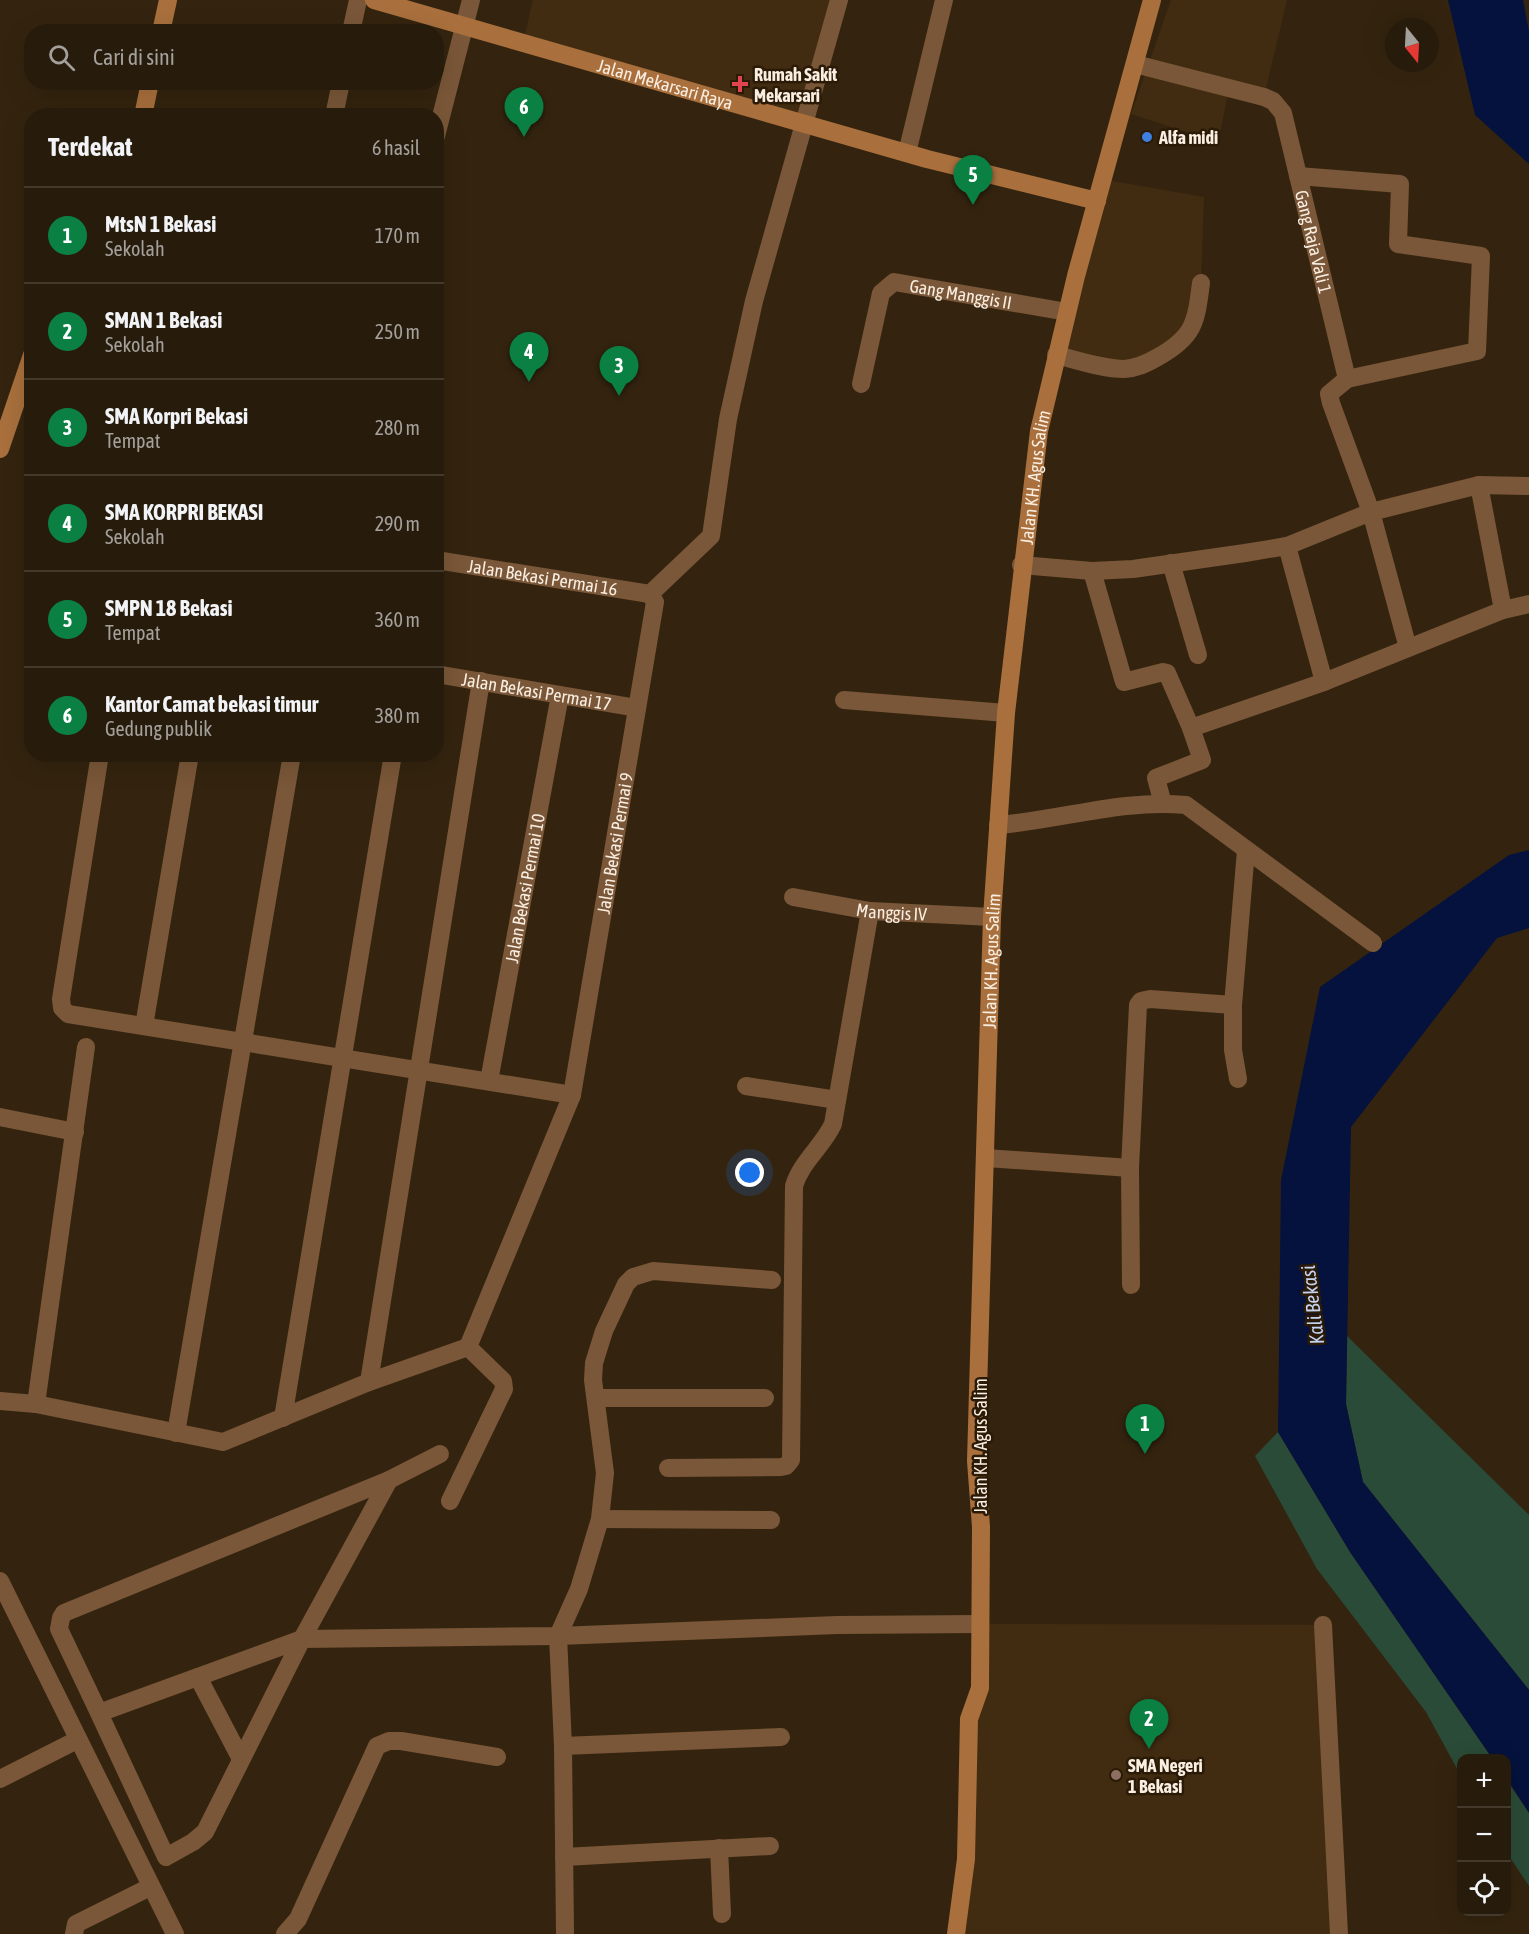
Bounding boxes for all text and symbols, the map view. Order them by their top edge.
north arrow [1385,18,1439,72]
search box [24,24,444,90]
icon: search [45,41,78,74]
text: Cari di sini [93,44,175,70]
street label: Jalan Mekarsari Raya [595,54,735,113]
place label: Rumah Sakit Mekarsari [754,64,838,106]
marker: Rumah Sakit Mekarsari [731,75,749,93]
pin: 6 [504,88,544,137]
place label: Alfa midi [1158,127,1218,148]
marker: Alfa midi [1140,130,1154,144]
text: Terdekat [48,132,132,162]
text: 6 hasil [372,136,420,159]
pin: 5 [954,156,992,205]
street label: Gang Raja Vali 1 [1291,188,1337,296]
text: MtsN 1 Bekasi [105,211,216,237]
text: 1 [63,224,72,247]
text: 170 m [375,224,420,247]
text: Sekolah [105,237,165,260]
street label: Gang Manggis II [908,274,1014,313]
text: SMAN 1 Bekasi [105,307,222,333]
text: 2 [63,320,72,343]
text: 250 m [375,320,420,343]
pin: 4 [510,332,548,382]
text: Sekolah [105,333,165,356]
pin: 3 [600,346,638,396]
text: SMA Korpri Bekasi [105,403,248,429]
street label: Jalan KH. Agus Salim [1015,408,1054,546]
text: 3 [63,416,72,439]
text: 280 m [375,416,420,439]
text: Tempat [105,429,161,452]
text: SMA KORPRI BEKASI [105,499,263,525]
text: 4 [63,512,72,535]
text: 290 m [375,512,420,535]
text: Sekolah [105,525,165,548]
street label: Jalan Bekasi Permai 16 [466,555,619,599]
text: SMPN 18 Bekasi [105,595,233,621]
text: 5 [63,608,72,631]
text: 360 m [375,608,420,631]
text: Tempat [105,621,161,644]
street label: Jalan Bekasi Permai 17 [460,668,613,714]
text: Kantor Camat bekasi timur [105,691,318,717]
text: 6 [63,704,72,727]
text: 380 m [375,704,420,727]
text: Gedung publik [105,717,212,740]
street label: Jalan Bekasi Permai 9 [592,771,637,915]
street label: Jalan Bekasi Permai 10 [500,812,548,965]
street label: Jalan KH. Agus Salim [978,893,1004,1029]
street label: Manggis IV [855,898,928,924]
your location [735,1158,764,1187]
water label: Kali Bekasi [1296,1264,1328,1346]
street label: Jalan KH. Agus Salim [970,1378,991,1514]
pin: 1 [1126,1404,1164,1454]
pin: 2 [1130,1700,1168,1749]
map controls [1457,1754,1511,1916]
button: + [1457,1754,1511,1808]
place label: SMA Negeri 1 Bekasi [1128,1755,1203,1797]
marker: SMA Negeri 1 Bekasi [1109,1768,1123,1782]
button: − [1457,1808,1511,1862]
button: locate [1457,1862,1511,1916]

